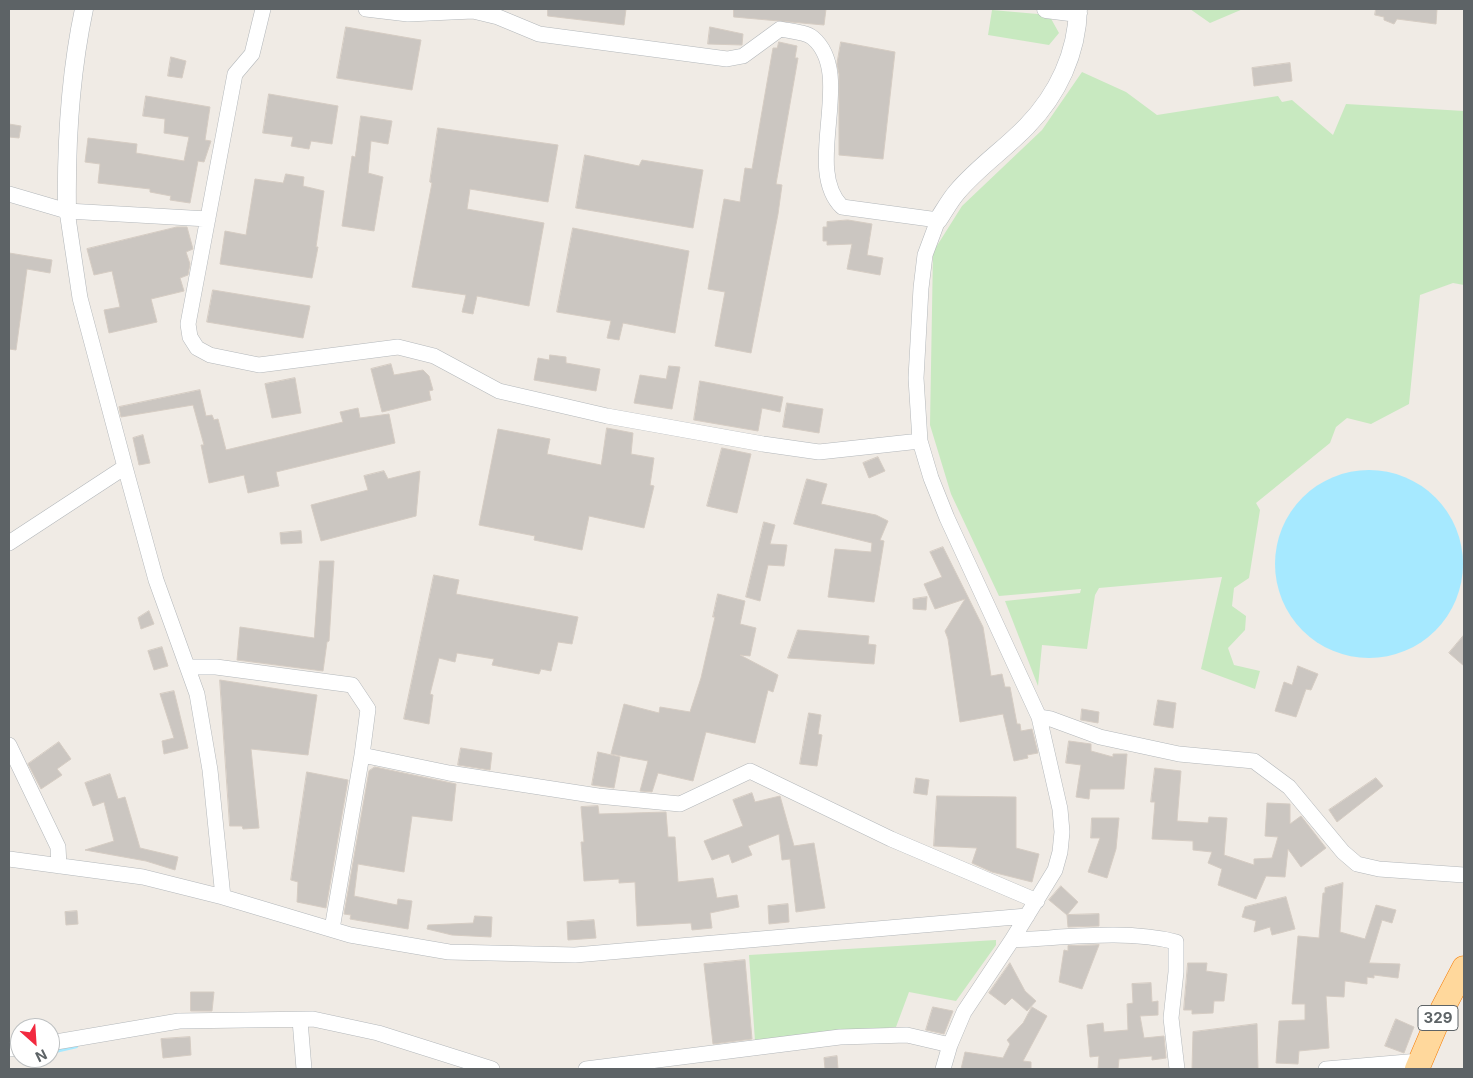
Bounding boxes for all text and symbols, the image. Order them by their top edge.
road number: 329 [1418,1006,1458,1030]
north arrow [10,1018,60,1068]
text: N [33,1046,50,1066]

